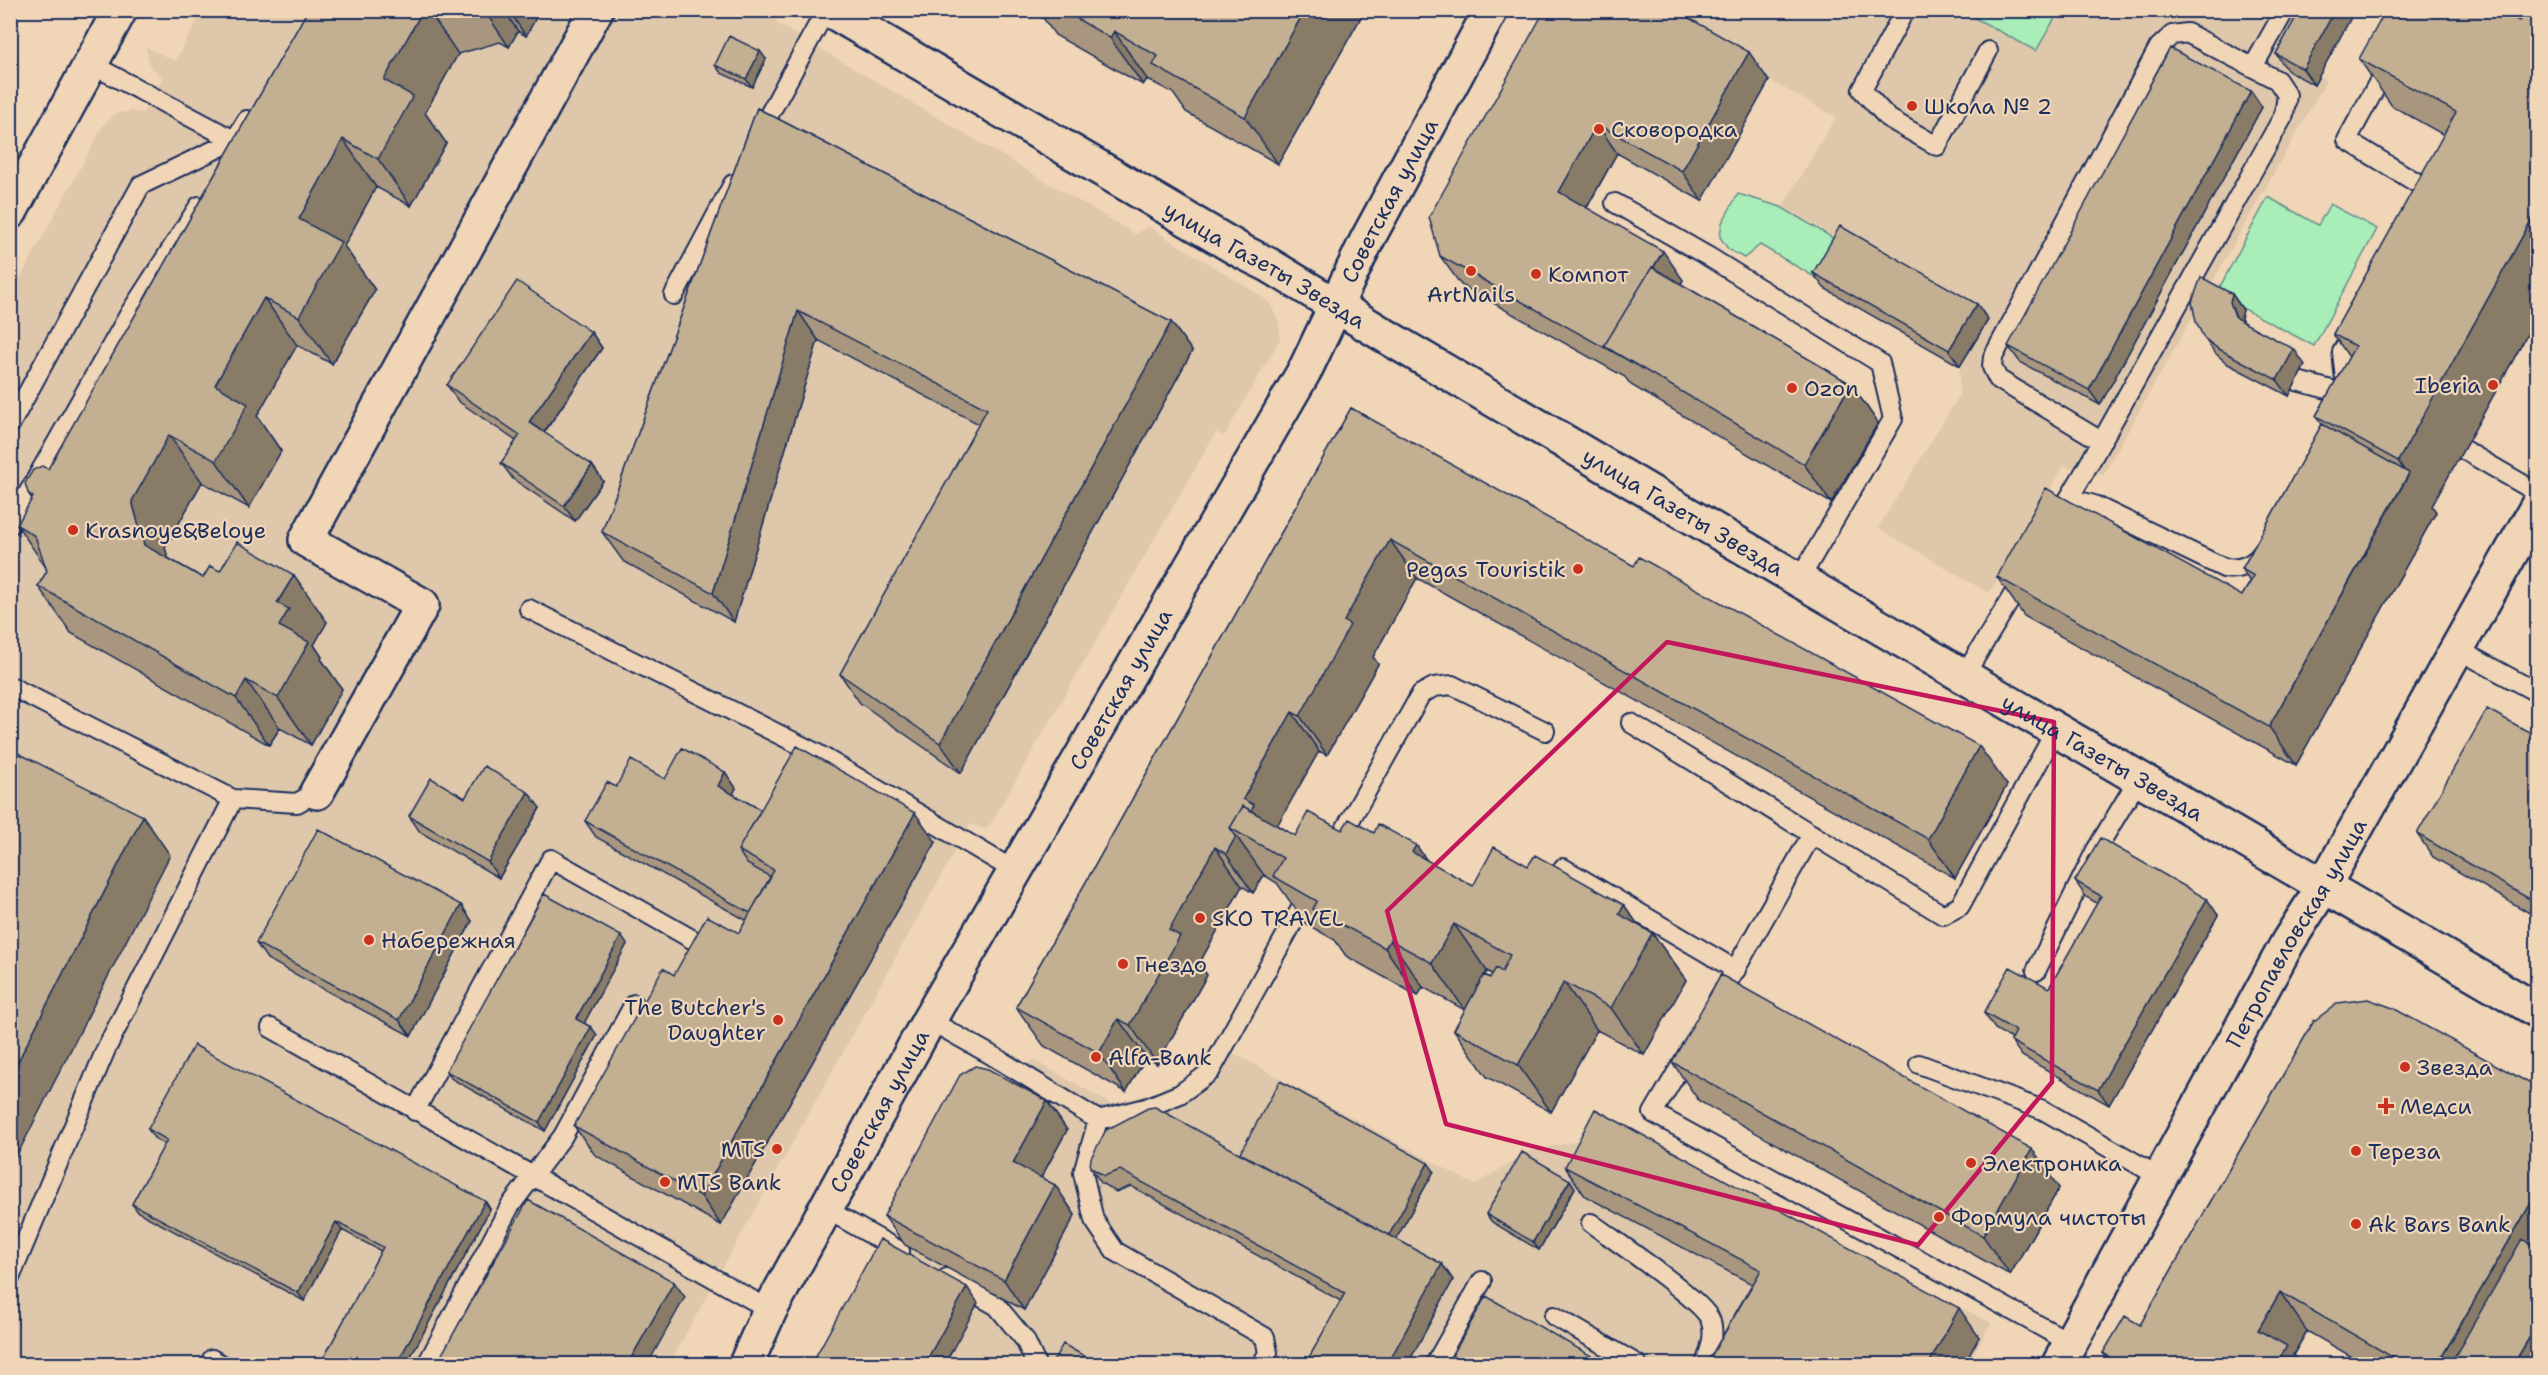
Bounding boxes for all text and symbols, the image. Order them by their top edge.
place label: Школа № 2 [1924,92,2052,121]
marker: Школа № 2 [1905,99,1919,113]
street label: Советская улица [1335,113,1445,288]
place label: Сковородка [1611,115,1738,144]
marker: Сковородка [1592,122,1606,136]
street label: улица Газеты Звезда [1158,195,1371,336]
place label: Компот [1548,260,1629,289]
marker: ArtNails [1464,264,1478,278]
marker: Компот [1529,267,1543,281]
place label: ArtNails [1427,280,1515,309]
place label: Iberia [2415,371,2481,400]
place label: Ozon [1804,374,1859,403]
marker: Iberia [2486,378,2500,392]
marker: Ozon [1785,381,1799,395]
street label: улица Газеты Звезда [1577,441,1789,583]
place label: Krasnoye&Beloye [85,516,266,545]
marker: Krasnoye&Beloye [66,523,80,537]
place label: Pegas Touristik [1406,555,1566,584]
marker: Pegas Touristik [1571,562,1585,576]
street label: Советская улица [1063,603,1179,775]
street label: улица Газеты Звезда [1996,687,2209,828]
street label: Петропавловская улица [2219,813,2374,1053]
place label: SKO TRAVEL [1212,904,1344,933]
marker: SKO TRAVEL [1193,911,1207,925]
place label: Набережная [381,926,516,955]
marker: Набережная [362,933,376,947]
place label: Гнездо [1135,950,1207,979]
marker: Гнездо [1116,957,1130,971]
place label: The Butcher's Daughter [624,993,766,1047]
marker: The Butcher's Daughter [771,1013,785,1027]
street label: Советская улица [823,1024,936,1198]
place label: Alfa-Bank [1108,1043,1212,1072]
marker: Alfa-Bank [1089,1050,1103,1064]
place label: Звезда [2417,1053,2493,1082]
marker: Звезда [2398,1060,2412,1074]
place label: Медси [2400,1092,2472,1121]
marker: Медси [2377,1097,2395,1115]
place label: MTS [721,1135,765,1164]
place label: Тереза [2368,1137,2441,1166]
marker: MTS [770,1142,784,1156]
marker: Тереза [2349,1144,2363,1158]
place label: Электроника [1983,1149,2122,1178]
marker: Электроника [1964,1156,1978,1170]
place label: MTS Bank [677,1168,781,1197]
marker: MTS Bank [658,1175,672,1189]
place label: Формула чистоты [1951,1203,2146,1232]
marker: Формула чистоты [1932,1210,1946,1224]
place label: Ak Bars Bank [2368,1210,2511,1239]
marker: Ak Bars Bank [2349,1217,2363,1231]

